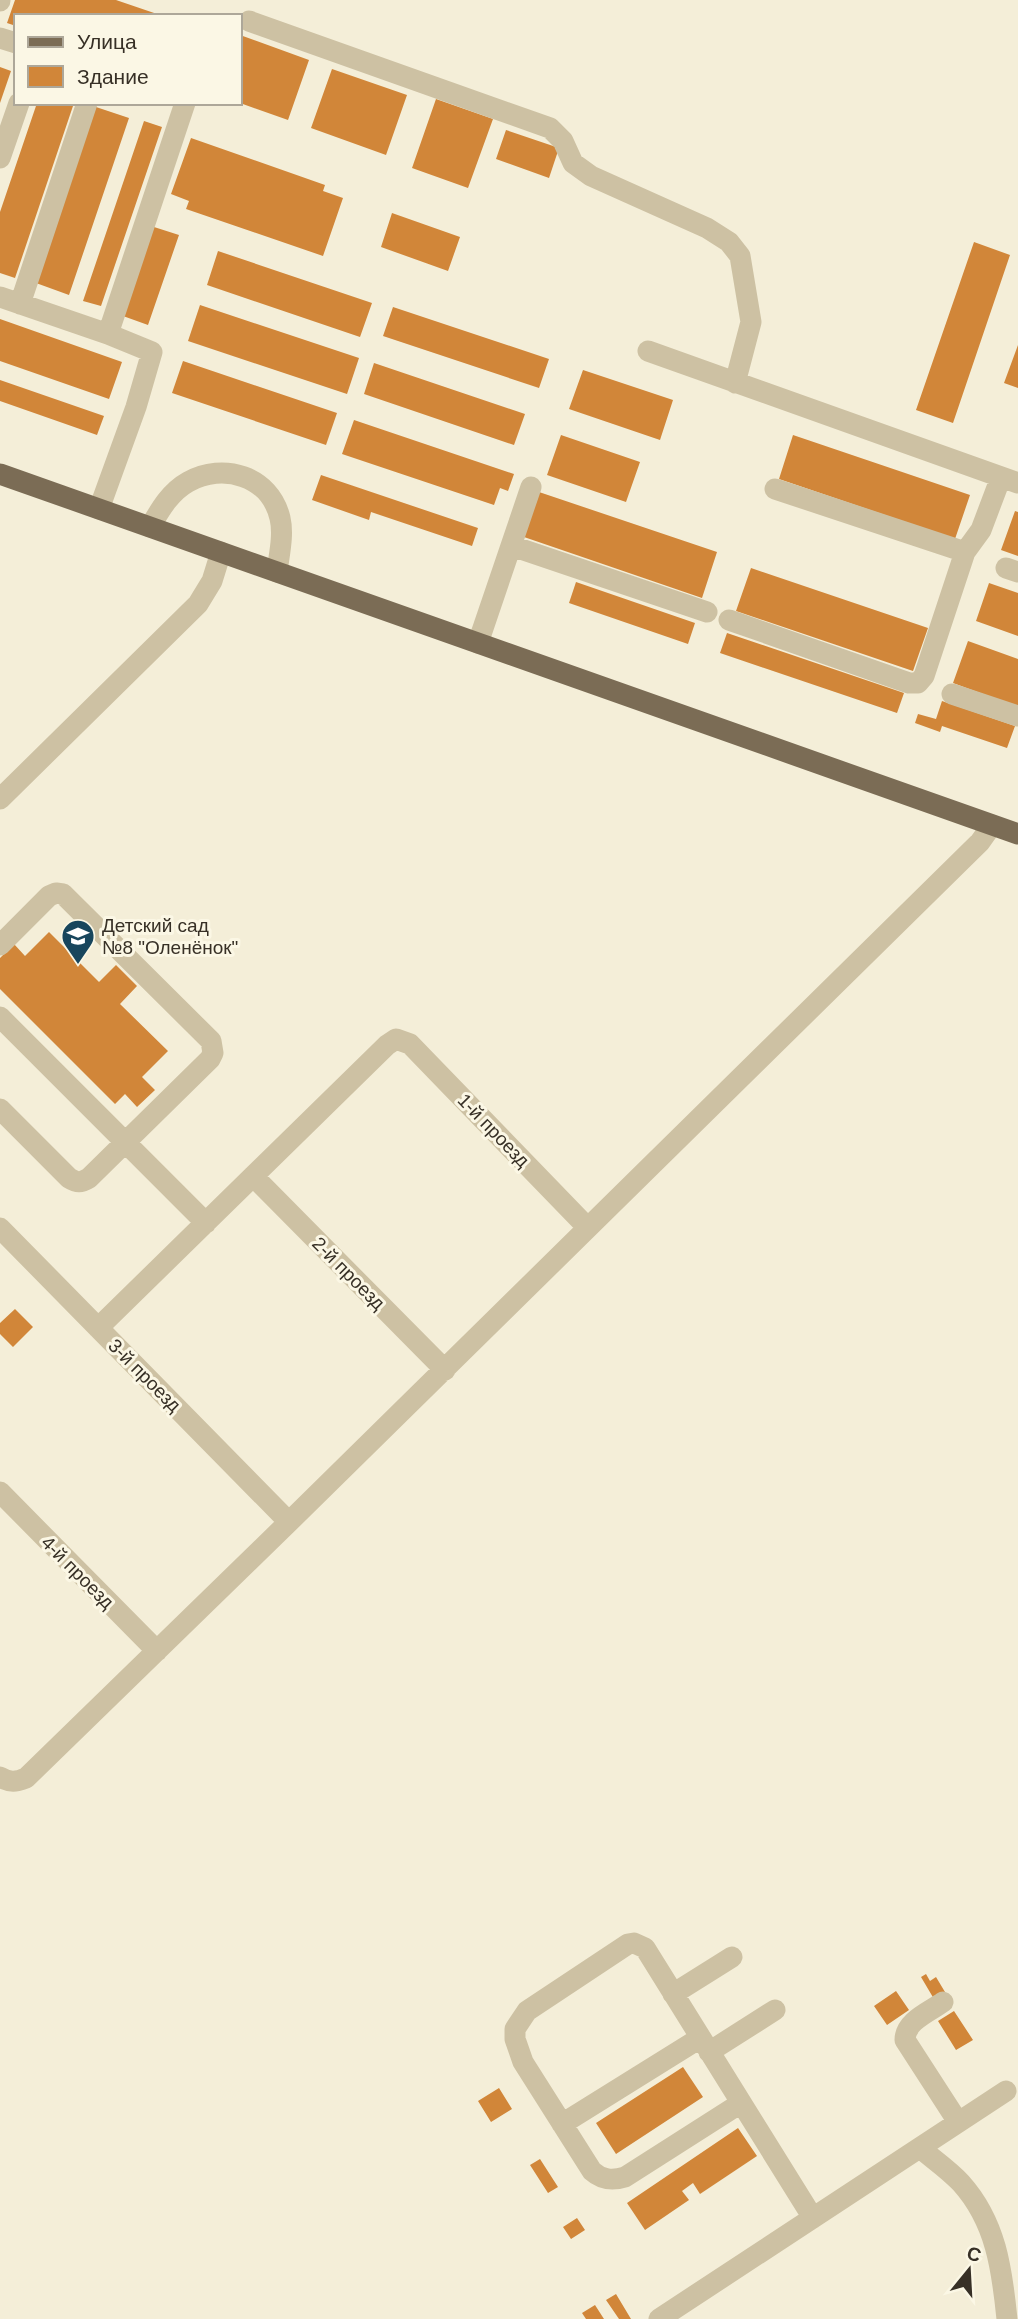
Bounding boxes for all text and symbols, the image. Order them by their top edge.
legend [14,14,242,105]
text: Улица [77,30,137,53]
text: Здание [77,65,149,88]
place label: Детский сад №8 "Оленёнок" [102,915,238,958]
school or university icon: Детский сад №8 "Оленёнок" [59,917,97,966]
street label: 1-й проезд [454,1089,534,1171]
street label: 2-й проезд [308,1233,389,1314]
street label: 3-й проезд [104,1335,185,1416]
street label: 4-й проезд [37,1532,118,1613]
north arrow [934,2235,1004,2305]
text: С [964,2242,984,2266]

